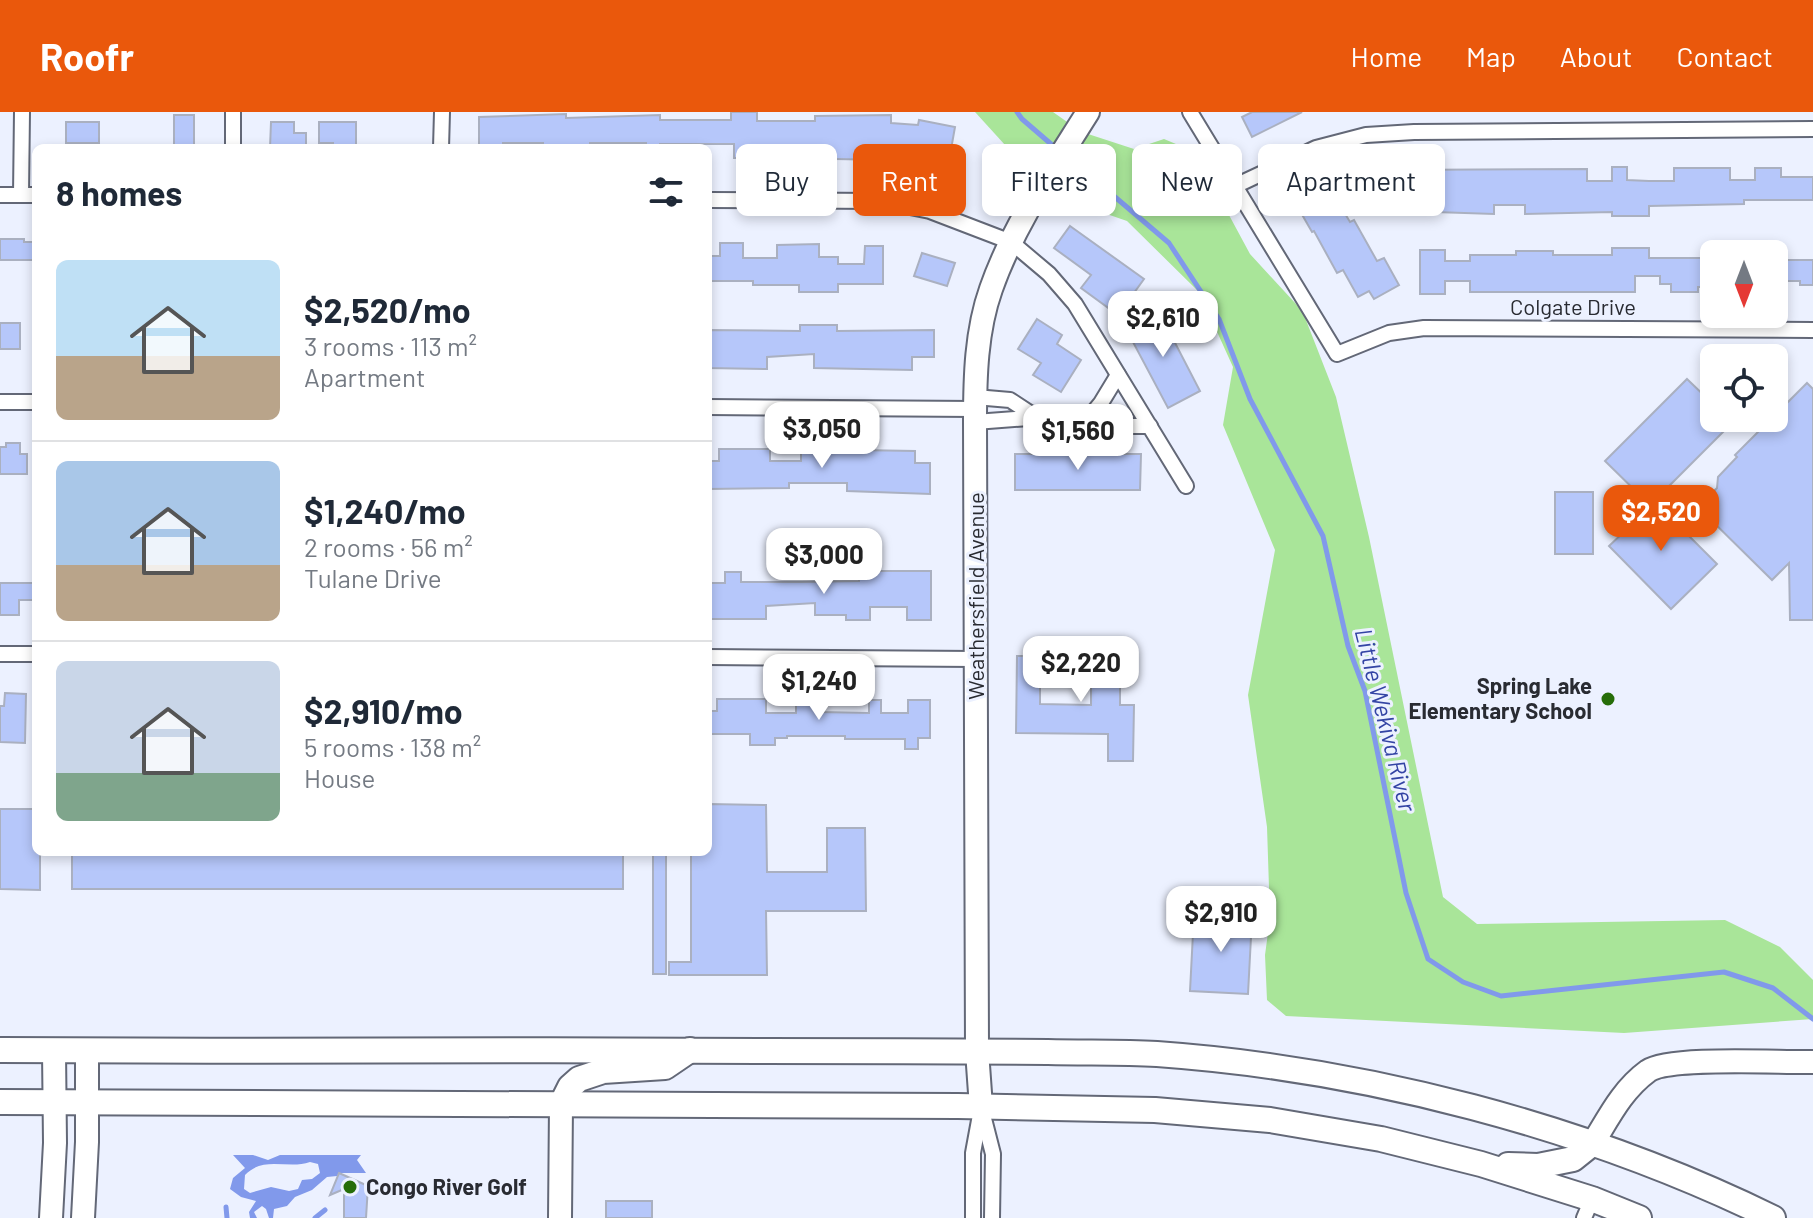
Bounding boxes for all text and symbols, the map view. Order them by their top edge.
text: Roofr [40,33,134,79]
text: Home [1351,39,1422,73]
text: Map [1466,39,1516,73]
text: About [1560,39,1632,73]
text: Contact [1676,39,1773,73]
chip: Buy [736,144,837,216]
chip: Rent [853,144,966,216]
chip: Filters [982,144,1116,216]
chip: New [1132,144,1242,216]
chip: Apartment [1258,144,1445,216]
icon: filters [644,170,688,214]
text: 8 homes [56,172,182,213]
north arrow [1700,240,1788,328]
map controls [1700,240,1788,432]
text: $2,520/mo [304,289,471,330]
pin: $2,610 [1098,291,1228,359]
icon: home [120,292,216,388]
street label: Colgate Drive [1510,293,1636,319]
text: $2,610 [1126,301,1200,332]
text: 3 rooms · 113 m² [304,330,477,361]
button: locate [1700,344,1788,432]
text: Apartment [304,361,425,392]
pin: $3,050 [757,402,887,470]
pin: $1,560 [1013,404,1143,472]
text: $3,050 [783,412,861,443]
text: $1,560 [1041,414,1115,445]
pin: $2,520 [1596,485,1726,553]
text: $1,240/mo [304,490,466,531]
street label: Weathersfield Avenue [962,492,988,700]
icon: home [120,493,216,589]
text: $2,520 [1621,495,1701,526]
pin: $3,000 [759,528,889,596]
text: 2 rooms · 56 m² [304,531,473,562]
text: $3,000 [784,538,864,569]
text: Tulane Drive [304,562,442,593]
water label: Little Wekiva River [1350,625,1424,816]
pin: $2,220 [1016,636,1146,704]
text: $2,220 [1041,646,1121,677]
pin: $1,240 [754,654,884,722]
text: $1,240 [781,664,857,695]
place label: Spring Lake Elementary School [1409,672,1592,723]
text: $2,910/mo [304,690,463,731]
marker: Spring Lake Elementary School [1599,690,1617,708]
icon: home [120,693,216,789]
text: 5 rooms · 138 m² [304,731,481,762]
text: House [304,762,375,793]
pin: $2,910 [1156,886,1286,954]
text: $2,910 [1184,896,1258,927]
place label: Congo River Golf [366,1173,527,1199]
marker: Congo River Golf [341,1178,359,1196]

